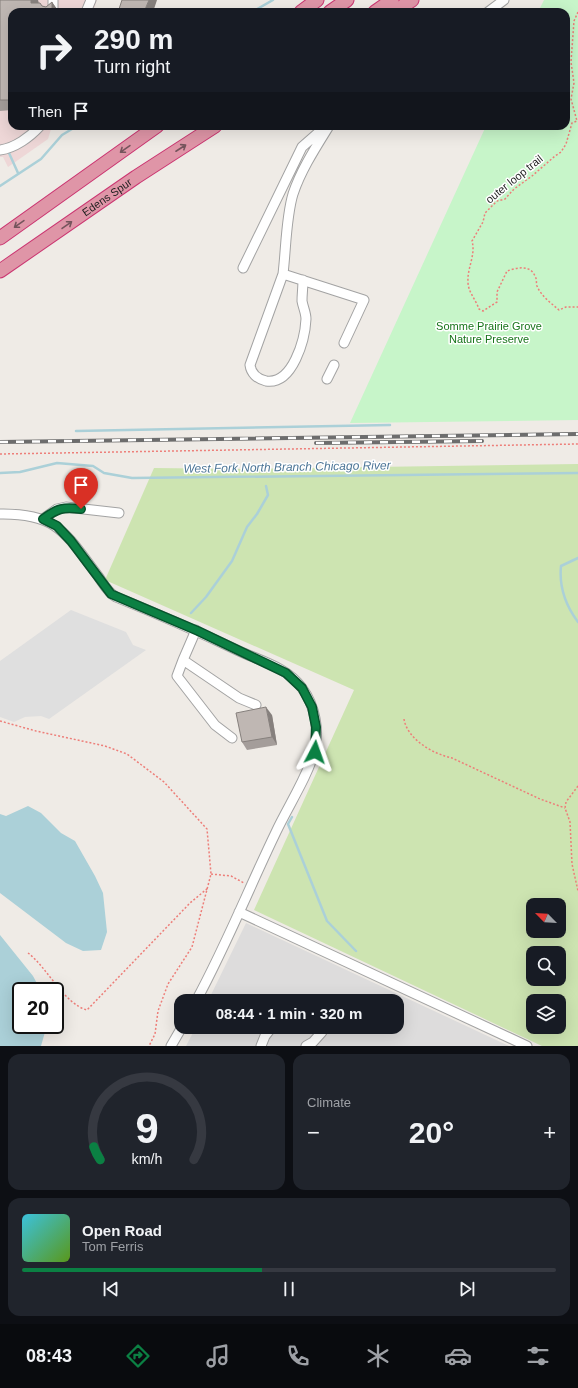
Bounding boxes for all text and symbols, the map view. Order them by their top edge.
icon: right [28,24,80,76]
text: 290 m [94,24,173,55]
text: Turn right [94,57,170,77]
icon: arrive [70,100,92,122]
text: Then [28,103,62,120]
one-way arrow [175,144,187,152]
one-way arrow [120,145,131,153]
street label: outer loop trail [483,152,545,206]
street label: Edens Spur [80,176,134,218]
one-way arrow [14,220,25,228]
one-way arrow [61,221,72,229]
park label: Somme Prairie Grove Nature Preserve [436,320,542,345]
water label: West Fork North Branch Chicago River [183,458,392,476]
pin [64,468,98,509]
icon: arrive [70,474,92,496]
position arrow [294,731,336,773]
north arrow [526,898,566,938]
map controls [526,898,566,1034]
button: search [526,946,566,986]
speed limit sign: 20 [12,982,64,1034]
button: layers [526,994,566,1034]
text: 08:44 · 1 min · 320 m [216,1005,362,1022]
text: Climate [307,1095,351,1110]
text: 9 [135,1105,158,1152]
text: 20° [409,1116,454,1149]
text: − [307,1120,320,1145]
text: + [543,1120,556,1145]
text: km/h [131,1151,162,1167]
text: Open Road [82,1222,162,1239]
text: Tom Ferris [82,1239,143,1254]
icon: previous [100,1278,122,1300]
icon: pause [278,1278,300,1300]
icon: next [456,1278,478,1300]
icon: directions [124,1342,152,1370]
icon: music [204,1342,232,1370]
icon: phone [284,1342,312,1370]
icon: climate [364,1342,392,1370]
icon: car [444,1342,472,1370]
icon: filters [524,1342,552,1370]
text: 08:43 [26,1346,72,1366]

